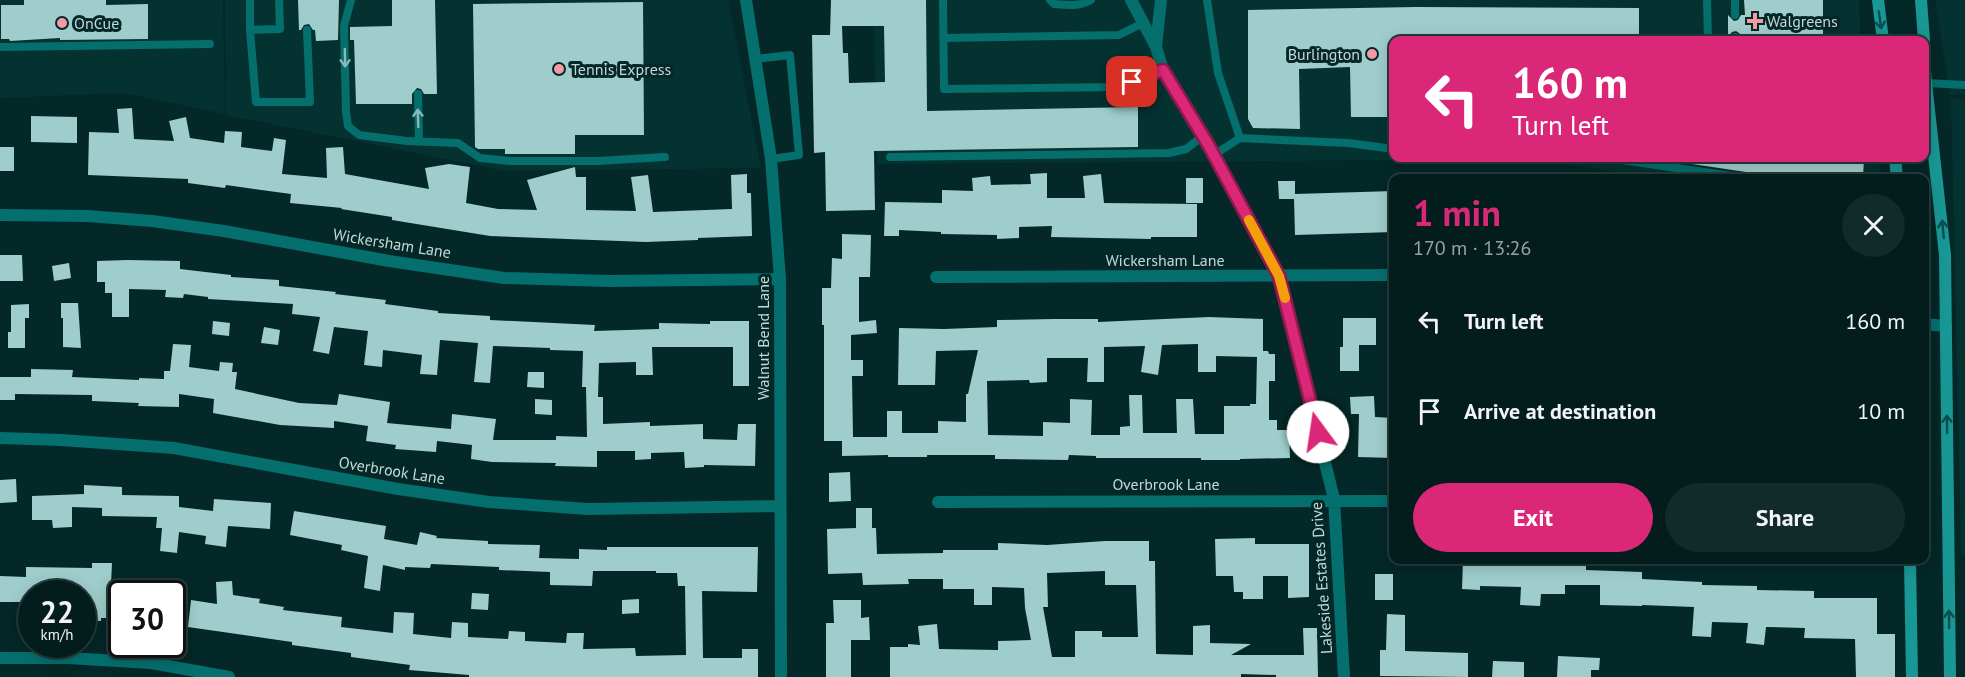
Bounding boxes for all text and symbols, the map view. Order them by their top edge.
one-way arrow [1874,10,1885,30]
place label: Walgreens [1767,11,1838,31]
place label: OnCue [74,13,119,33]
marker: Walgreens [1748,14,1762,28]
marker: OnCue [55,16,69,30]
place label: Burlington [1288,44,1360,64]
one-way arrow [339,47,351,67]
marker: Burlington [1365,47,1379,61]
text: 160 m [1512,55,1628,110]
pin [1106,56,1157,107]
place label: Tennis Express [571,59,672,79]
icon: left [1413,60,1491,138]
marker: Tennis Express [552,62,566,76]
icon: arrive [1115,65,1148,98]
one-way arrow [413,108,424,128]
text: Turn left [1512,108,1609,142]
text: 1 min [1413,189,1501,236]
button: close [1842,194,1905,257]
one-way arrow [1937,219,1948,239]
street label: Wickersham Lane [332,224,452,262]
text: 170 m · 13:26 [1413,235,1531,261]
street label: Wickersham Lane [1105,250,1225,270]
street label: Walnut Bend Lane [753,276,773,400]
icon: left [1413,305,1446,338]
text: Turn left [1464,307,1544,335]
text: 160 m [1845,307,1905,335]
icon: arrive [1413,395,1446,428]
text: Arrive at destination [1464,397,1656,425]
text: 10 m [1857,397,1905,425]
position arrow [1286,400,1350,464]
one-way arrow [1941,414,1953,434]
street label: Overbrook Lane [337,452,447,488]
street label: Overbrook Lane [1112,474,1220,494]
button: Exit [1413,483,1653,552]
button: Share [1665,483,1905,552]
street label: Lakeside Estates Drive [1306,501,1336,655]
speed limit sign: 30 [108,580,186,658]
text: 22 [40,592,74,631]
one-way arrow [1944,609,1955,629]
text: km/h [41,625,73,644]

